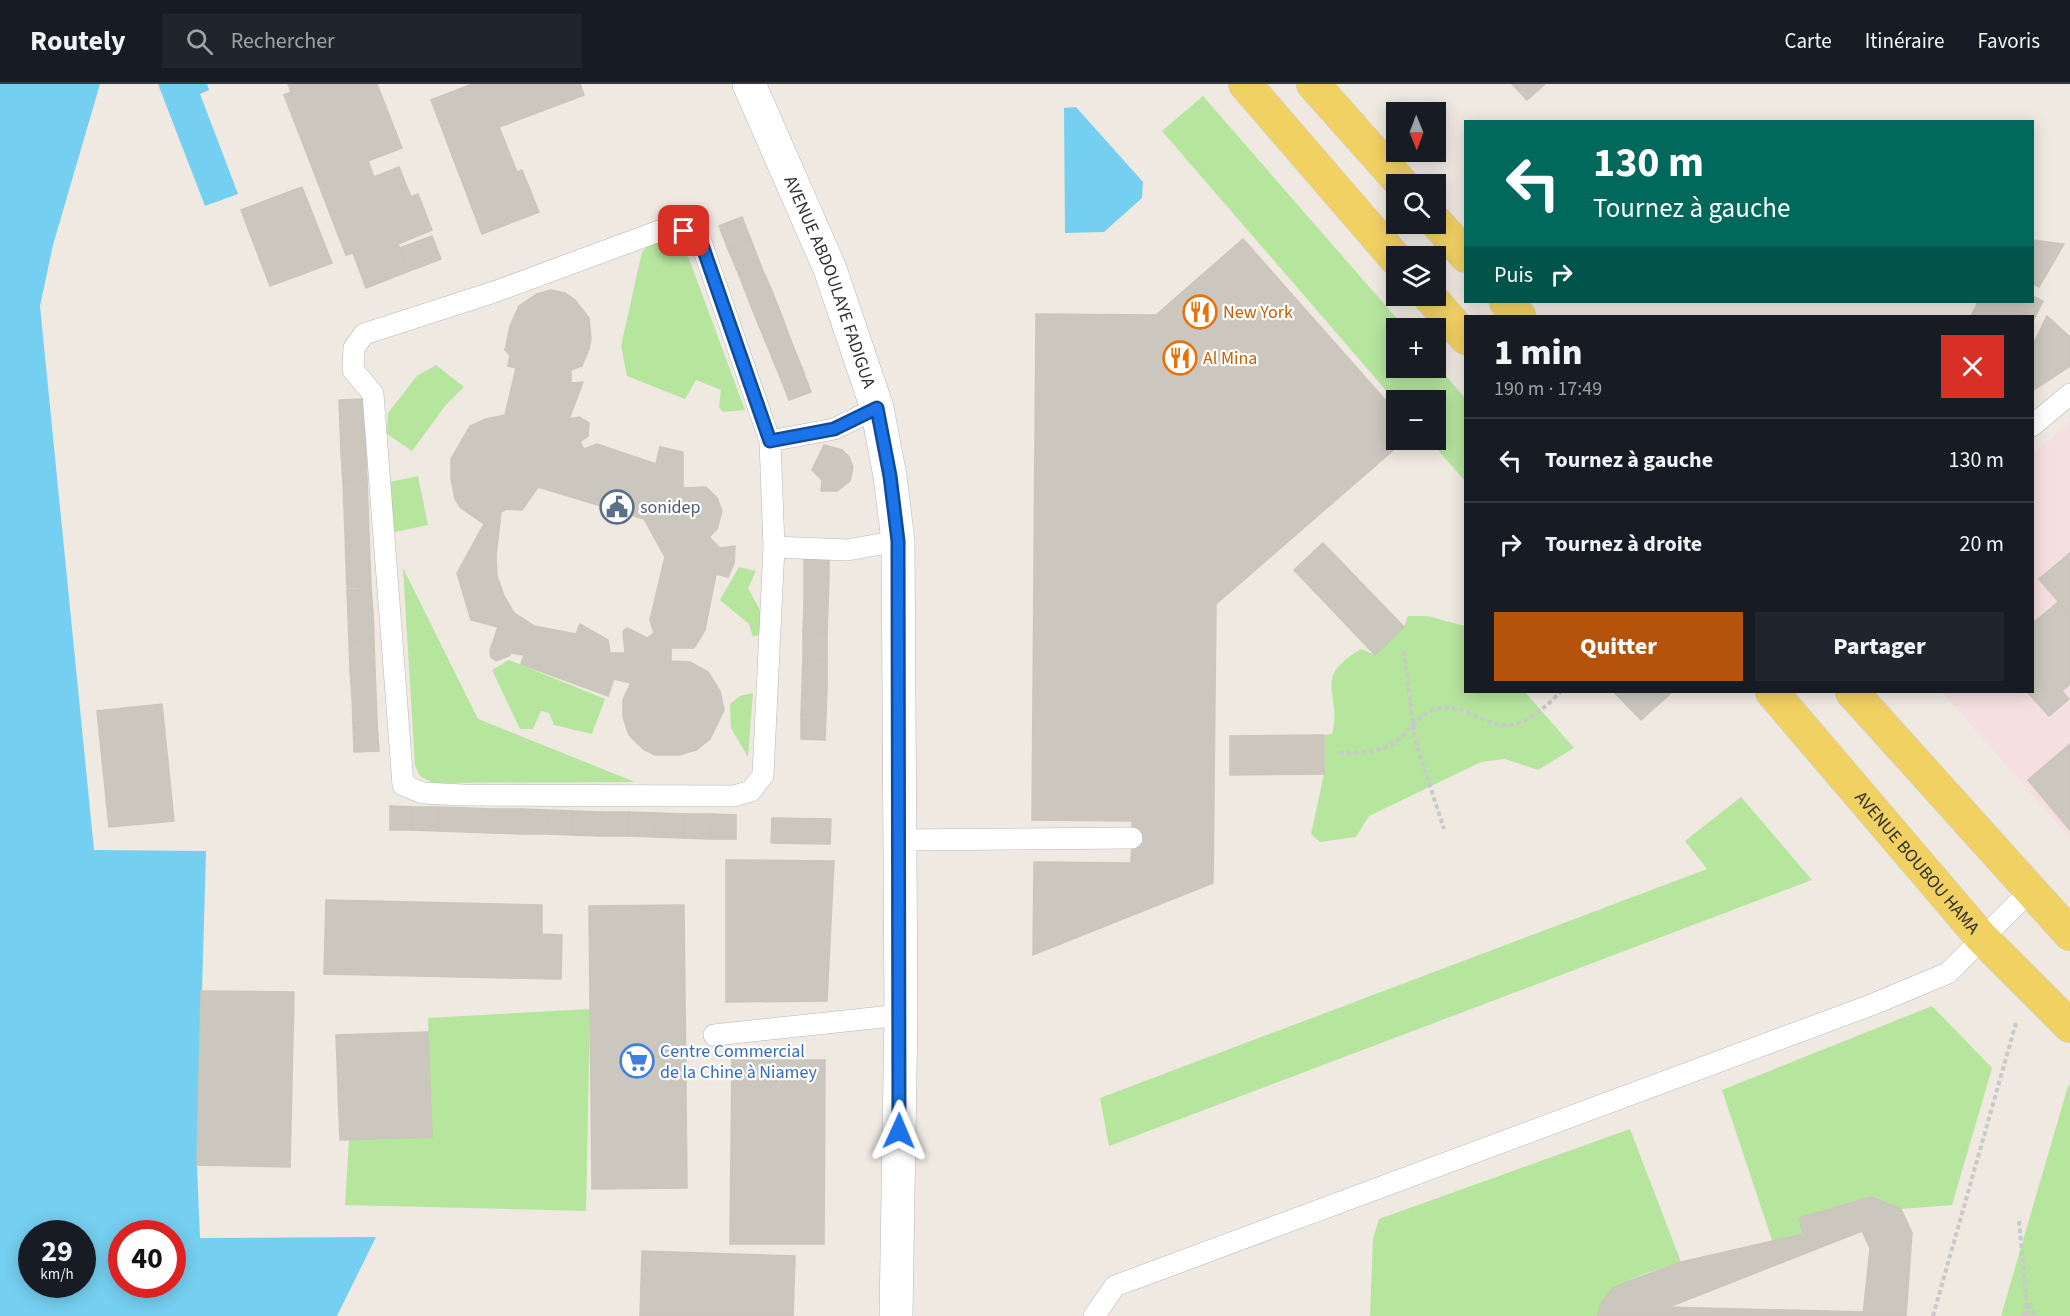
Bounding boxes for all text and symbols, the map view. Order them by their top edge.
search box [162,14,582,68]
text: Routely [30,21,126,61]
icon: search [183,25,216,58]
text: Rechercher [231,25,335,57]
text: Carte [1785,26,1832,56]
text: Itinéraire [1865,26,1944,56]
text: Favoris [1977,26,2040,56]
north arrow [1386,102,1446,162]
map controls [1386,102,1446,450]
text: 130 m [1593,133,1704,193]
icon: left [1494,144,1572,222]
street label: AVENUE ABDOULAYE FADIGUA [778,172,881,392]
button: search [1386,174,1446,234]
text: Tournez à gauche [1593,189,1790,228]
pin [658,205,709,256]
icon: arrive [667,214,700,247]
button: layers [1386,246,1446,306]
icon: right [1545,258,1578,291]
text: Puis [1494,259,1533,291]
restaurant icon: New York [1182,294,1218,330]
place label: New York [1223,300,1293,325]
button: + [1386,318,1446,378]
text: 1 min [1494,327,1582,378]
button: close [1941,335,2004,398]
restaurant icon: Al Mina [1162,340,1198,376]
place label: Al Mina [1203,346,1257,371]
text: 190 m · 17:49 [1494,375,1602,403]
button: − [1386,390,1446,450]
icon: left [1494,444,1527,477]
text: Tournez à gauche [1545,444,1713,476]
text: 130 m [1949,444,2004,476]
public building icon: sonidep [599,489,635,525]
place label: sonidep [640,495,700,520]
icon: right [1494,528,1527,561]
text: Tournez à droite [1545,528,1702,560]
text: 20 m [1959,528,2004,560]
button: Quitter [1494,612,1743,681]
button: Partager [1755,612,2004,681]
street label: AVENUE BOUBOU HAMA [1849,786,1985,940]
place label: Centre Commercial de la Chine à Niamey [660,1039,817,1085]
supermarket icon: Centre Commercial de la Chine à Niamey [619,1043,655,1079]
position arrow [867,1099,931,1163]
speed limit sign: 40 [108,1220,186,1298]
text: 29 [41,1230,73,1273]
text: km/h [40,1264,74,1285]

